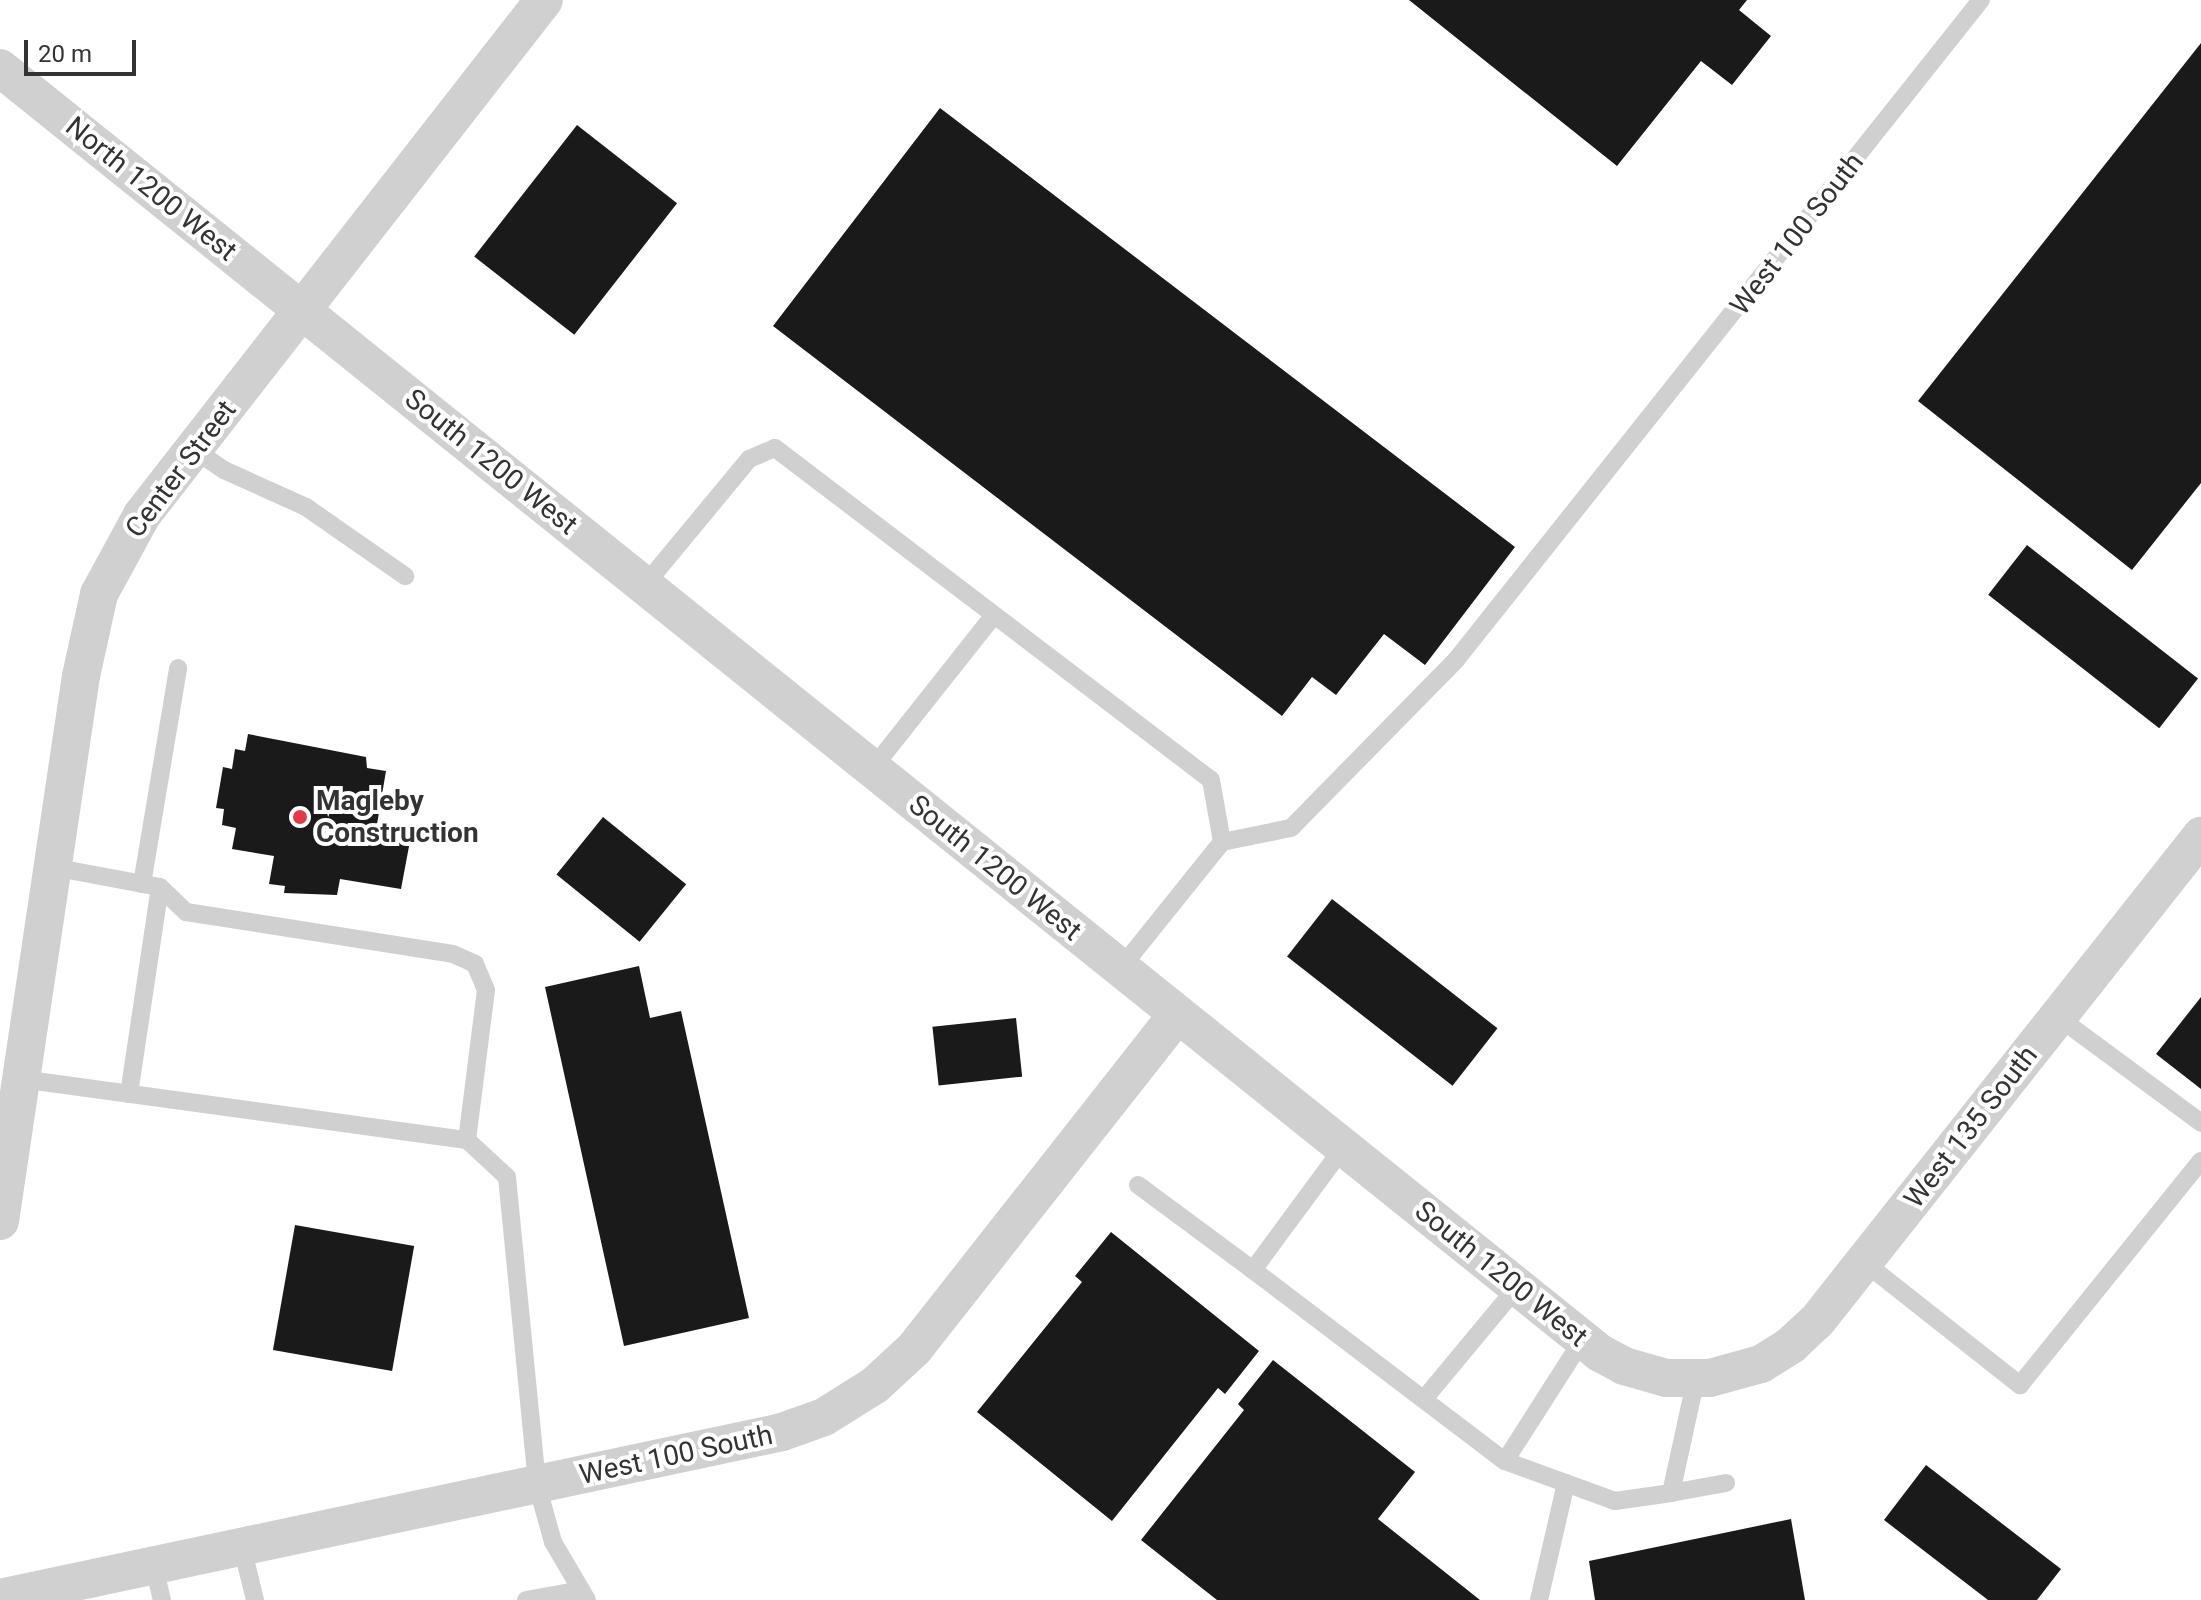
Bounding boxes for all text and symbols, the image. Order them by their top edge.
scale bar [28,24,140,74]
text: 20 m [38,40,92,68]
street label: North 1200 West [59,110,243,268]
street label: West 100 South [1723,146,1871,322]
street label: South 1200 West [398,382,584,542]
street label: Center Street [119,394,243,544]
place label: Magleby Construction [316,784,479,850]
street label: South 1200 West [902,788,1088,948]
marker: Magleby Construction [291,808,309,826]
street label: West 135 South [1897,1039,2045,1215]
street label: South 1200 West [1408,1194,1594,1354]
street label: West 100 South [576,1418,776,1492]

